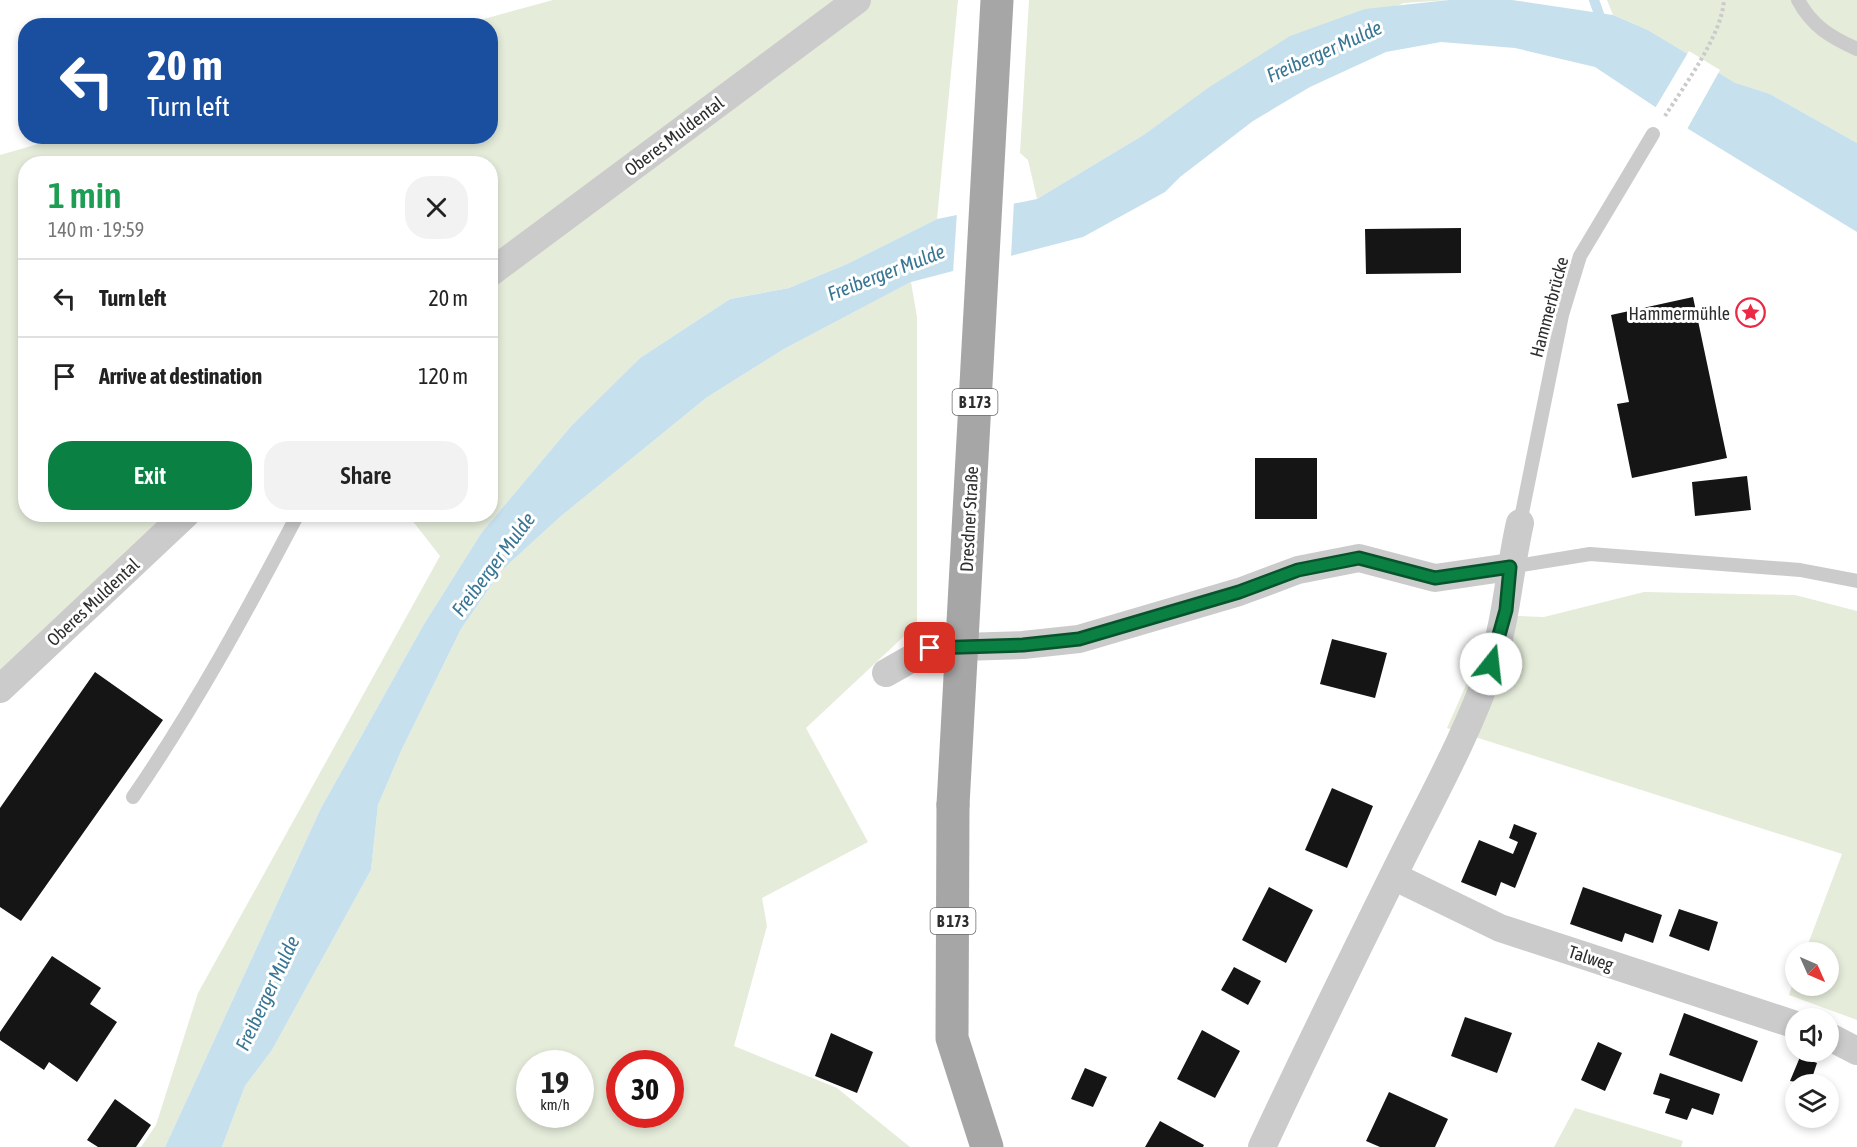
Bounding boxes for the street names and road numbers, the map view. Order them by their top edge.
street label: Oberes Muldental [620,92,728,180]
street label: Hammerbrücke [1526,254,1572,360]
road number: B 173 [952,389,998,415]
street label: Dresdner Straße [956,466,982,572]
street label: Oberes Muldental [42,554,144,650]
road number: B 173 [930,908,976,934]
street label: Talweg [1566,941,1616,975]

